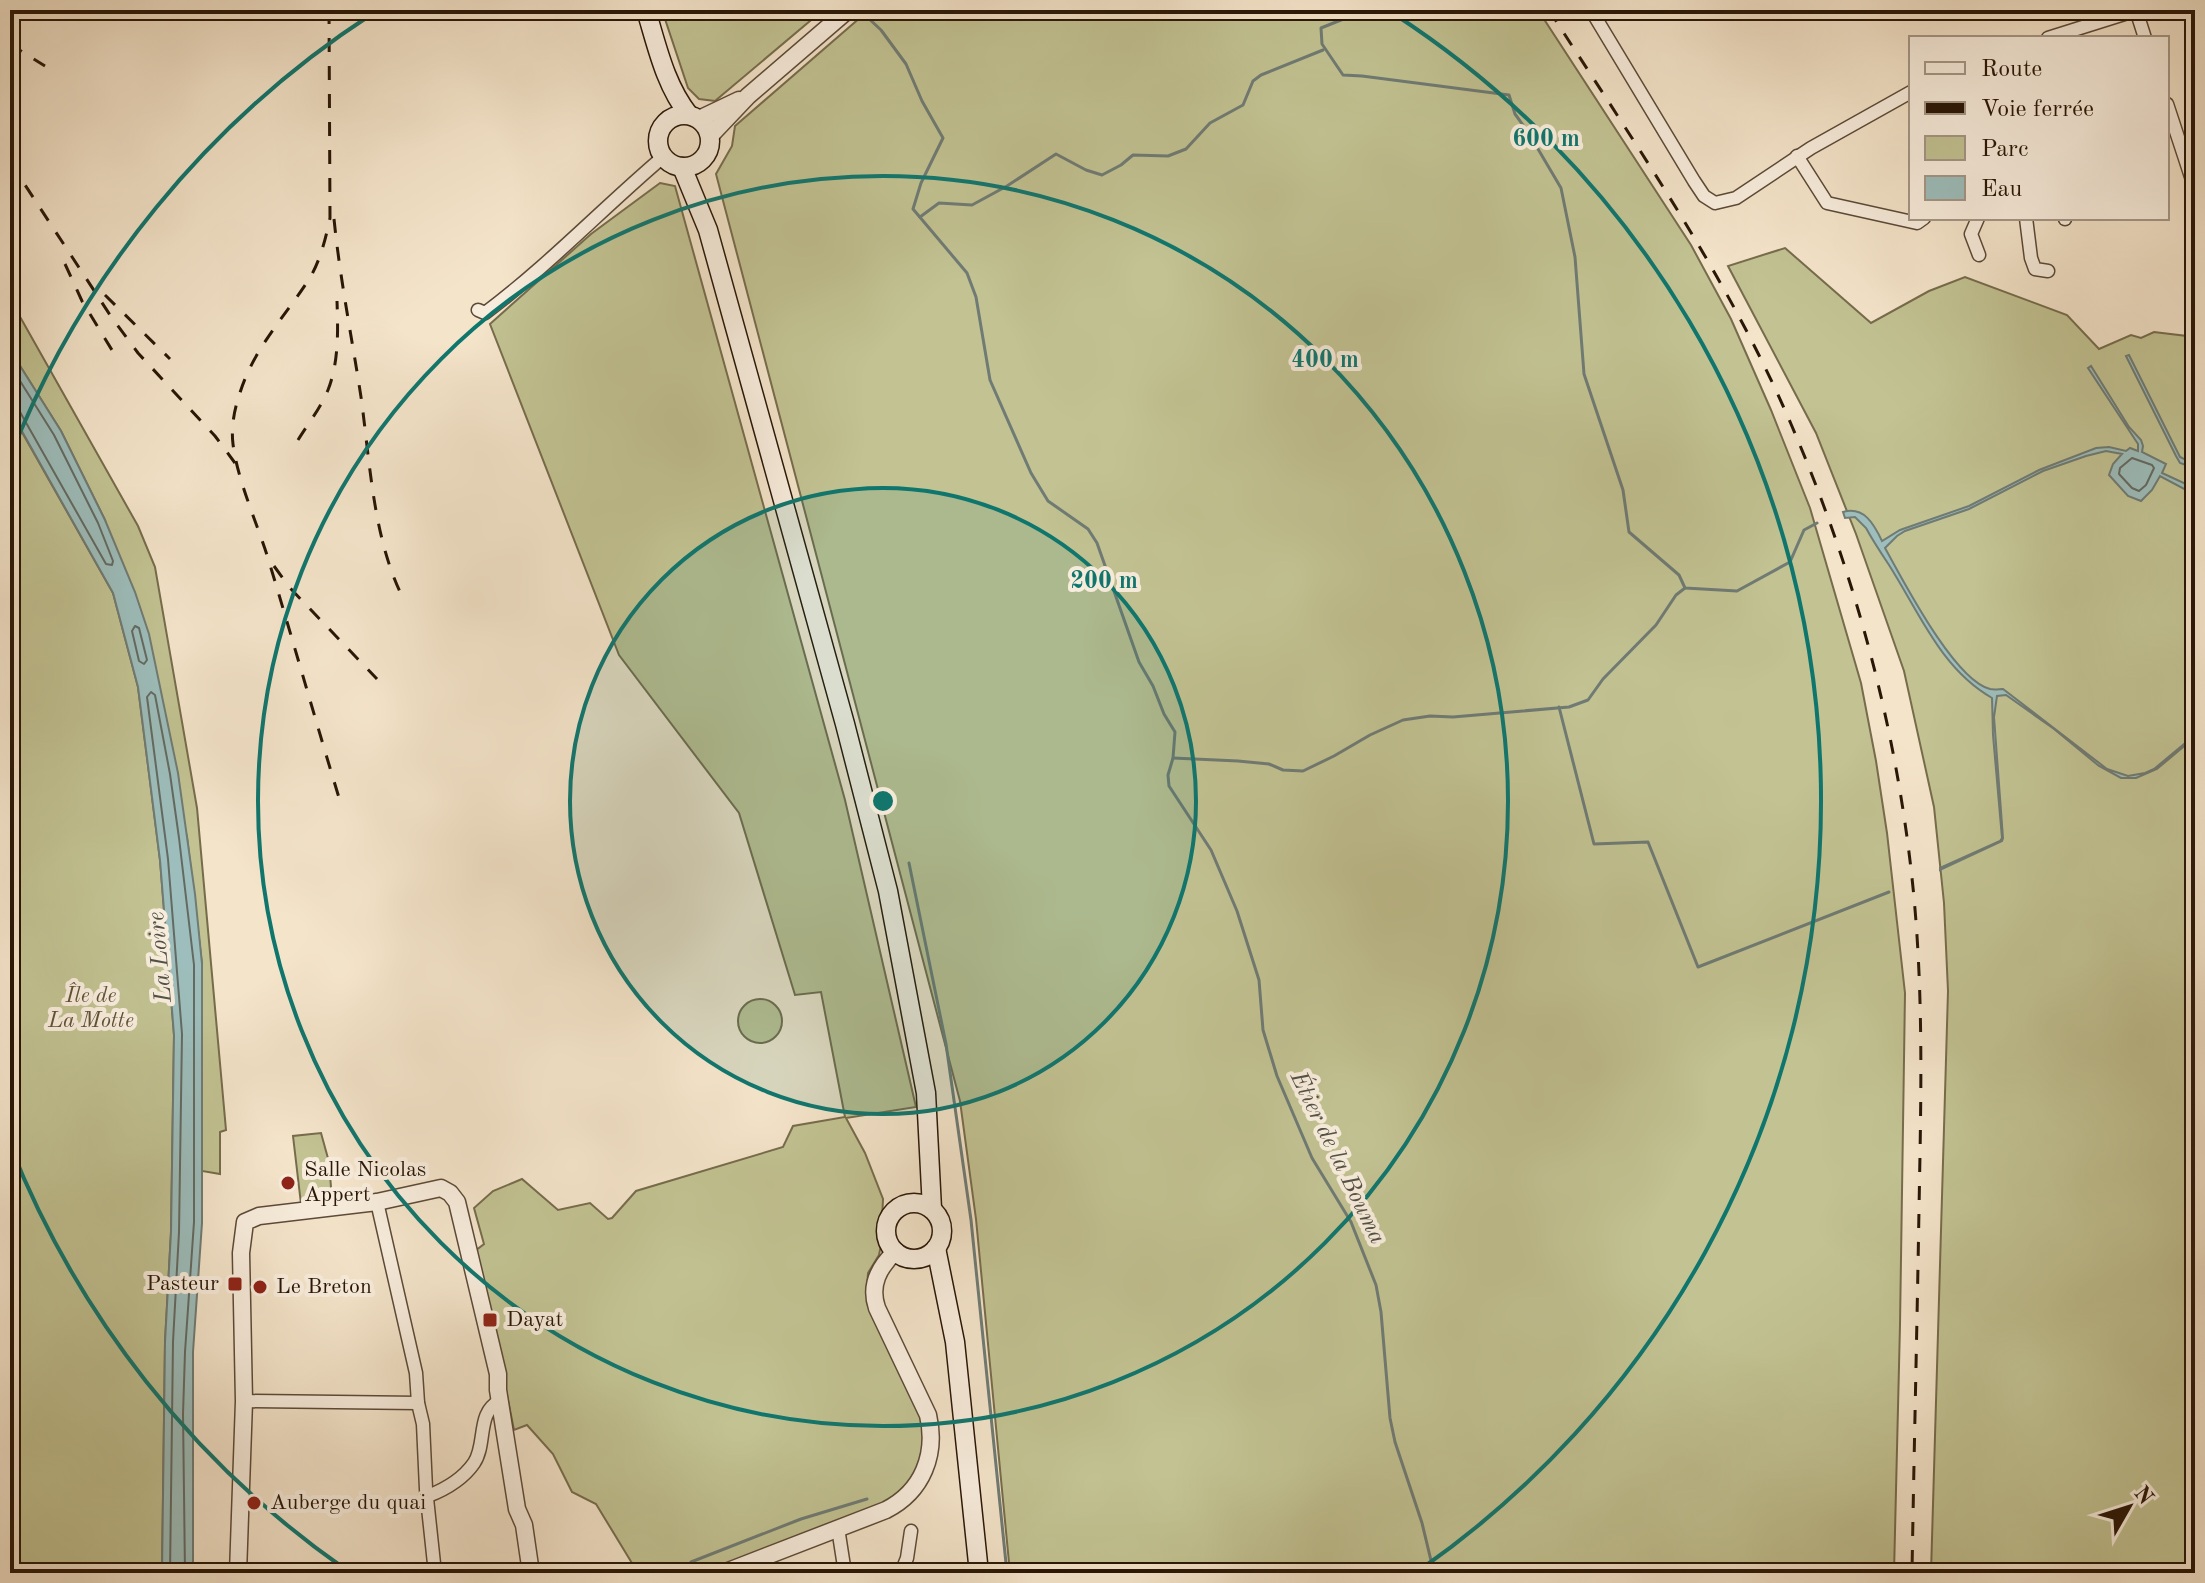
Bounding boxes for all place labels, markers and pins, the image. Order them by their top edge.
centre of rings [869,787,897,815]
place label: Salle Nicolas Appert [304,1159,426,1206]
marker: Salle Nicolas Appert [279,1174,297,1192]
place label: Pasteur [146,1273,219,1295]
marker: Pasteur [226,1275,244,1293]
place label: Le Breton [276,1276,372,1298]
marker: Le Breton [251,1278,269,1296]
place label: Dayat [506,1309,563,1331]
marker: Dayat [481,1311,499,1329]
place label: Auberge du quai [270,1492,426,1514]
marker: Auberge du quai [245,1494,263,1512]

